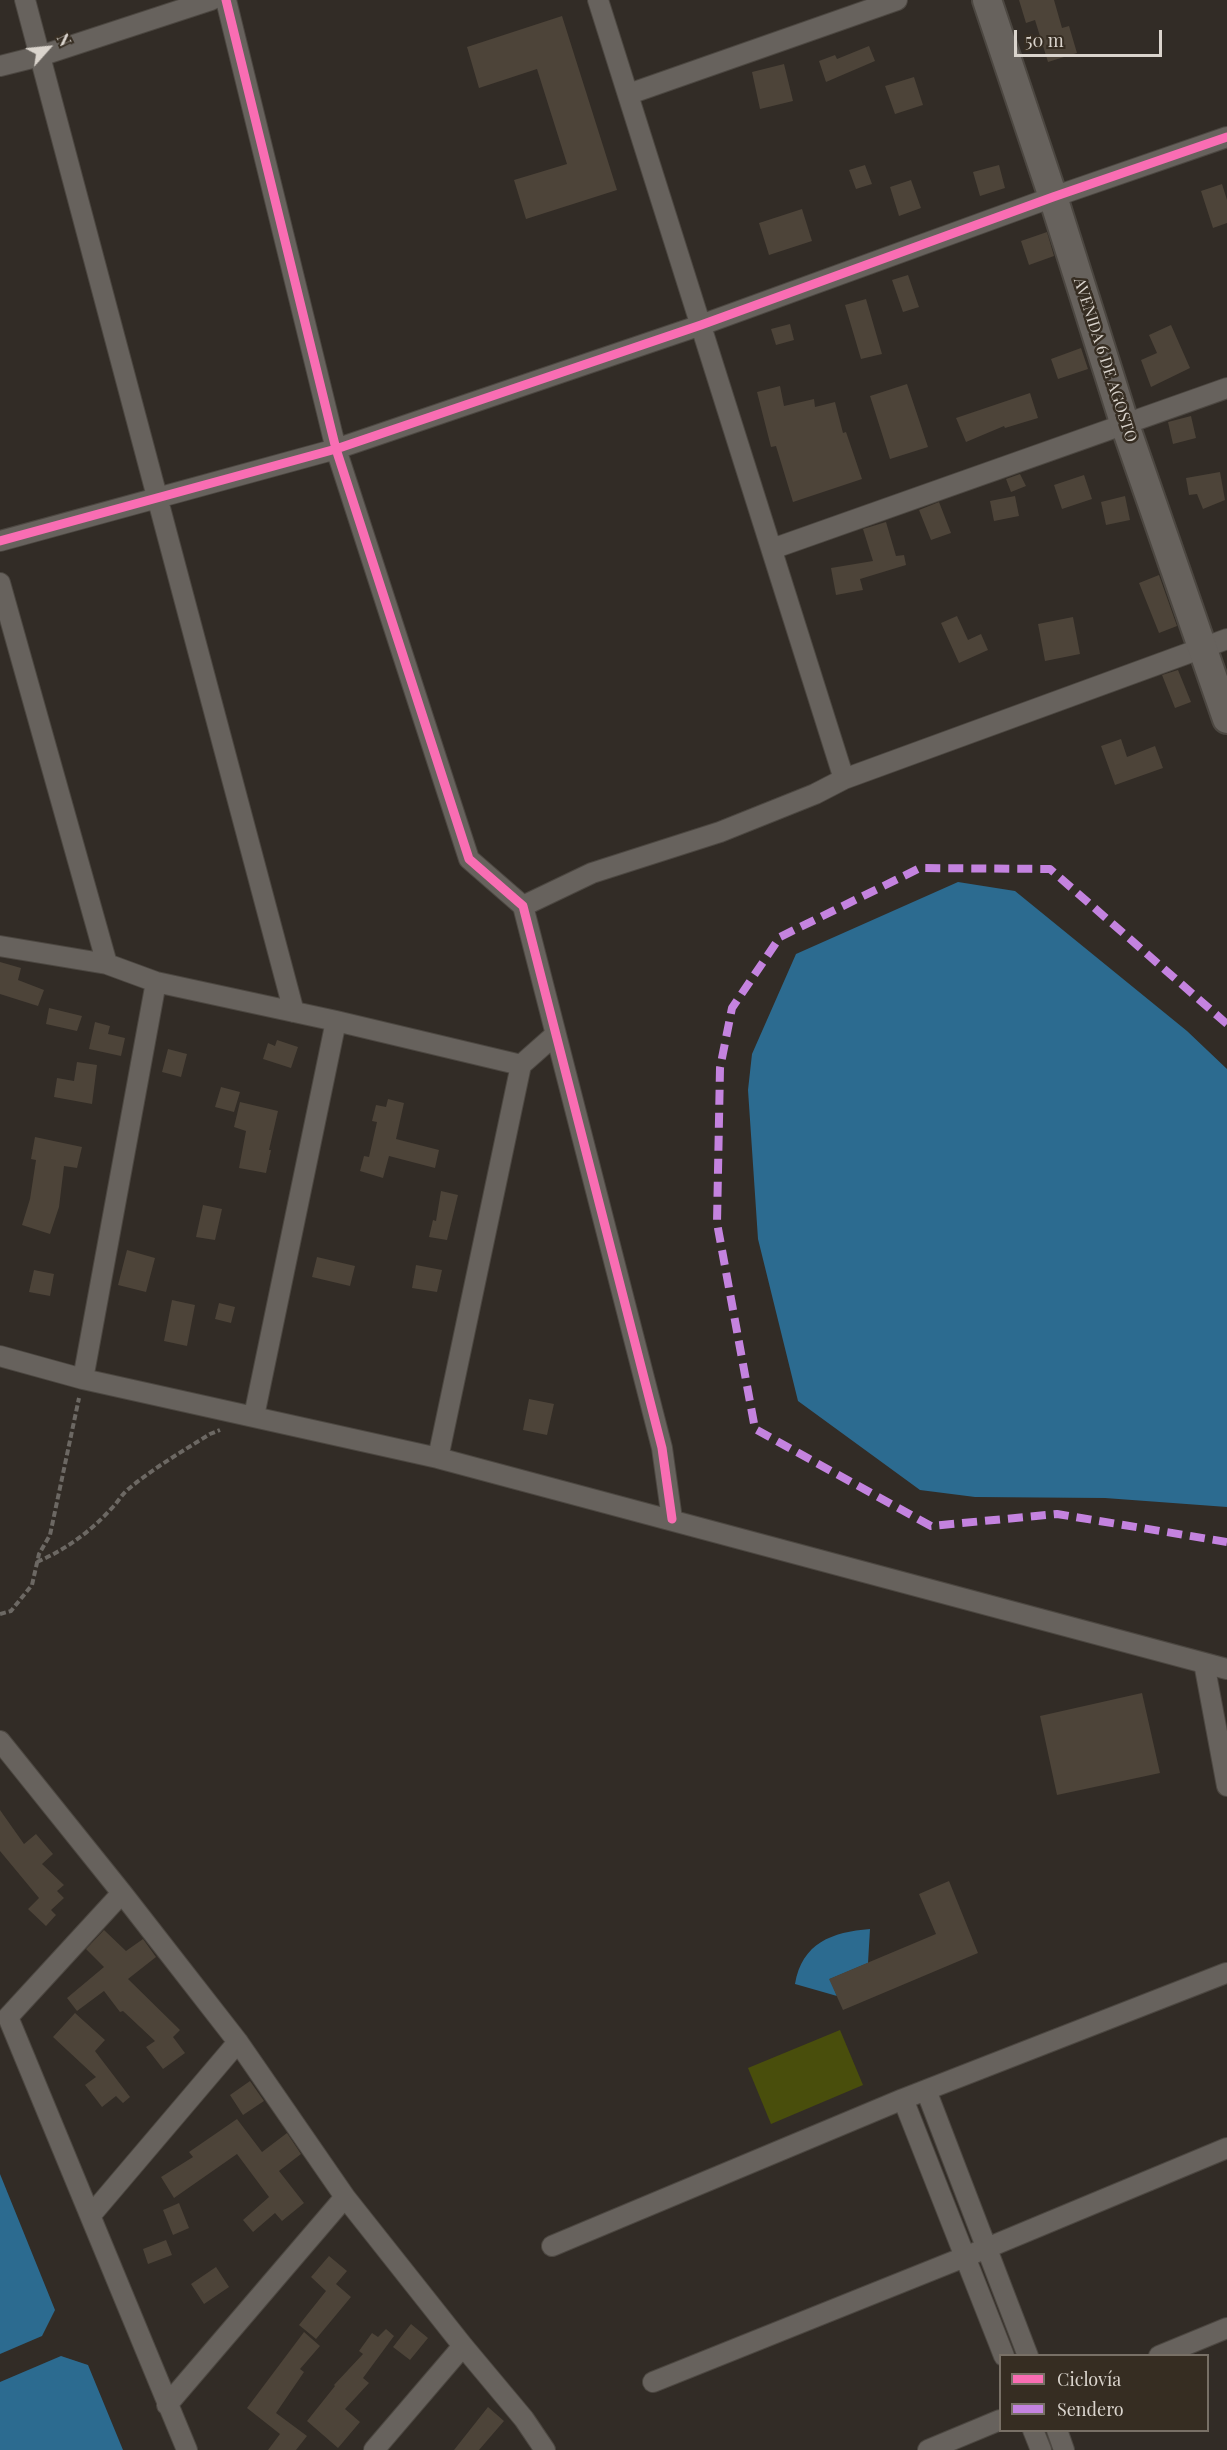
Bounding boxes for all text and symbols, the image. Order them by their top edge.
north arrow [18,18,78,78]
scale bar [1017,18,1166,56]
text: 50 m [1025,28,1064,52]
text: N [53,30,76,50]
street label: AVENIDA 6 DE AGOSTO [1069,275,1141,445]
legend [999,2354,1209,2432]
text: Ciclovía [1057,2367,1121,2391]
text: Sendero [1057,2397,1124,2421]

